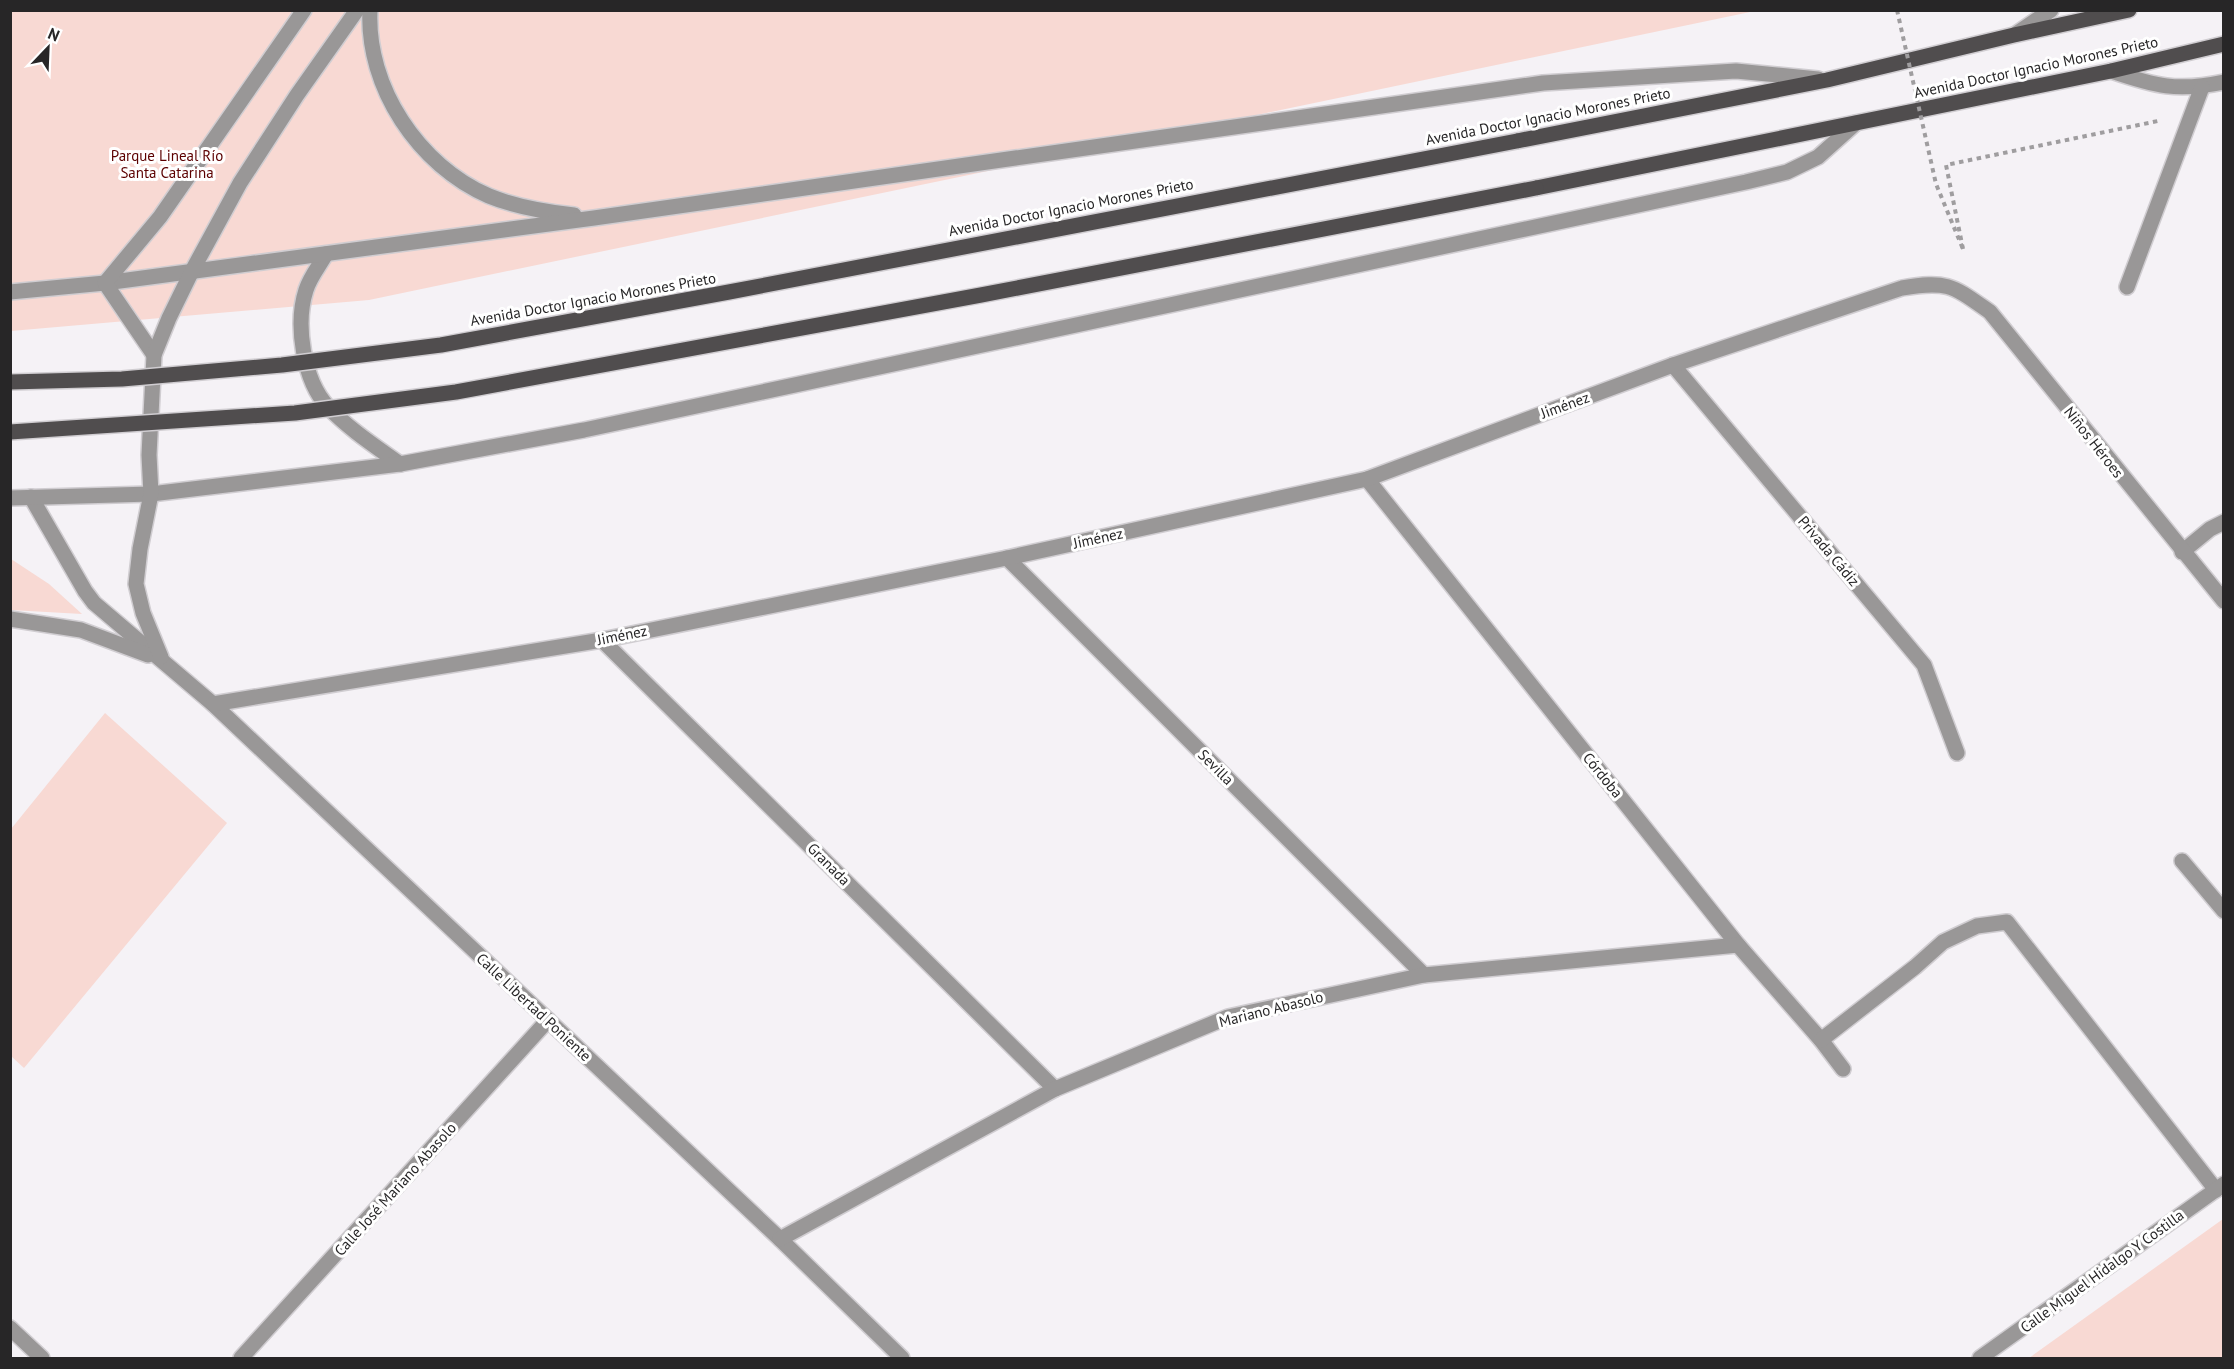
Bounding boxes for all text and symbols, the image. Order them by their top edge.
north arrow [18,18,78,78]
text: N [45,23,63,45]
street label: Avenida Doctor Ignacio Morones Prieto [1912,32,2160,102]
street label: Avenida Doctor Ignacio Morones Prieto [1424,83,1672,149]
park label: Parque Lineal Río Santa Catarina [111,146,223,182]
street label: Avenida Doctor Ignacio Morones Prieto [947,174,1195,240]
street label: Avenida Doctor Ignacio Morones Prieto [469,268,717,330]
street label: Jiménez [1537,387,1592,423]
street label: Niños Héroes [2060,402,2128,482]
street label: Privada Cádiz [1794,512,1864,590]
street label: Jiménez [1070,523,1125,553]
street label: Jiménez [594,621,649,649]
street label: Sevilla [1194,745,1238,789]
street label: Córdoba [1579,748,1627,802]
street label: Granada [804,839,854,889]
street label: Calle Libertad Poniente [473,949,595,1065]
street label: Mariano Abasolo [1217,987,1325,1031]
street label: Calle José Mariano Abasolo [330,1118,460,1260]
street label: Calle Miguel Hidalgo Y Costilla [2017,1205,2187,1337]

